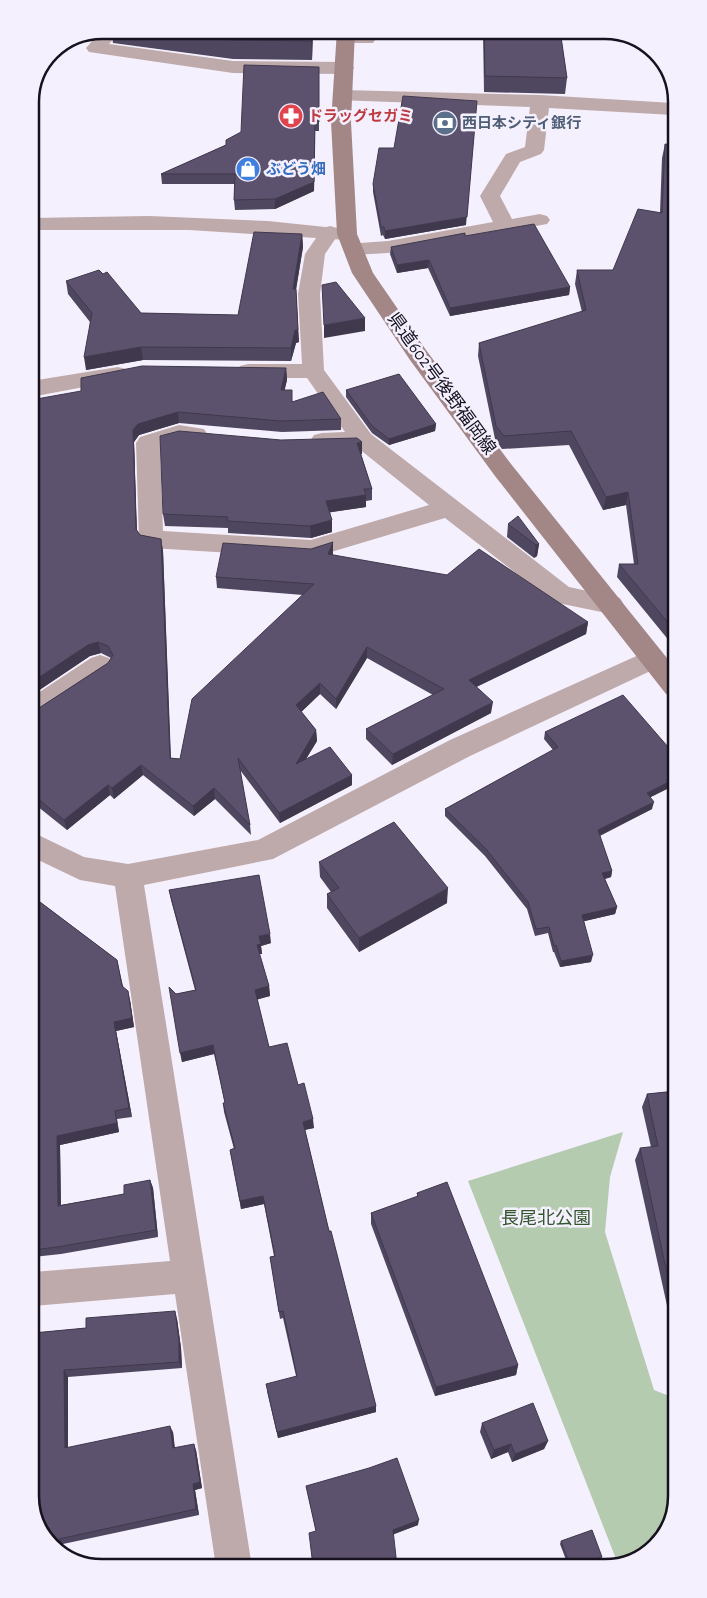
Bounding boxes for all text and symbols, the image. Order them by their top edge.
pharmacy icon: ドラッグセガミ [278,103,304,129]
place label: ドラッグセガミ [308,108,413,124]
bank icon: 西日本シティ銀行 [432,110,458,136]
place label: 西日本シティ銀行 [462,115,581,131]
shop icon: ぶどう畑 [235,156,261,182]
place label: ぶどう畑 [266,161,326,177]
street label: 県道602号後野福岡線 [384,309,500,458]
park label: 長尾北公園 [501,1208,591,1228]

